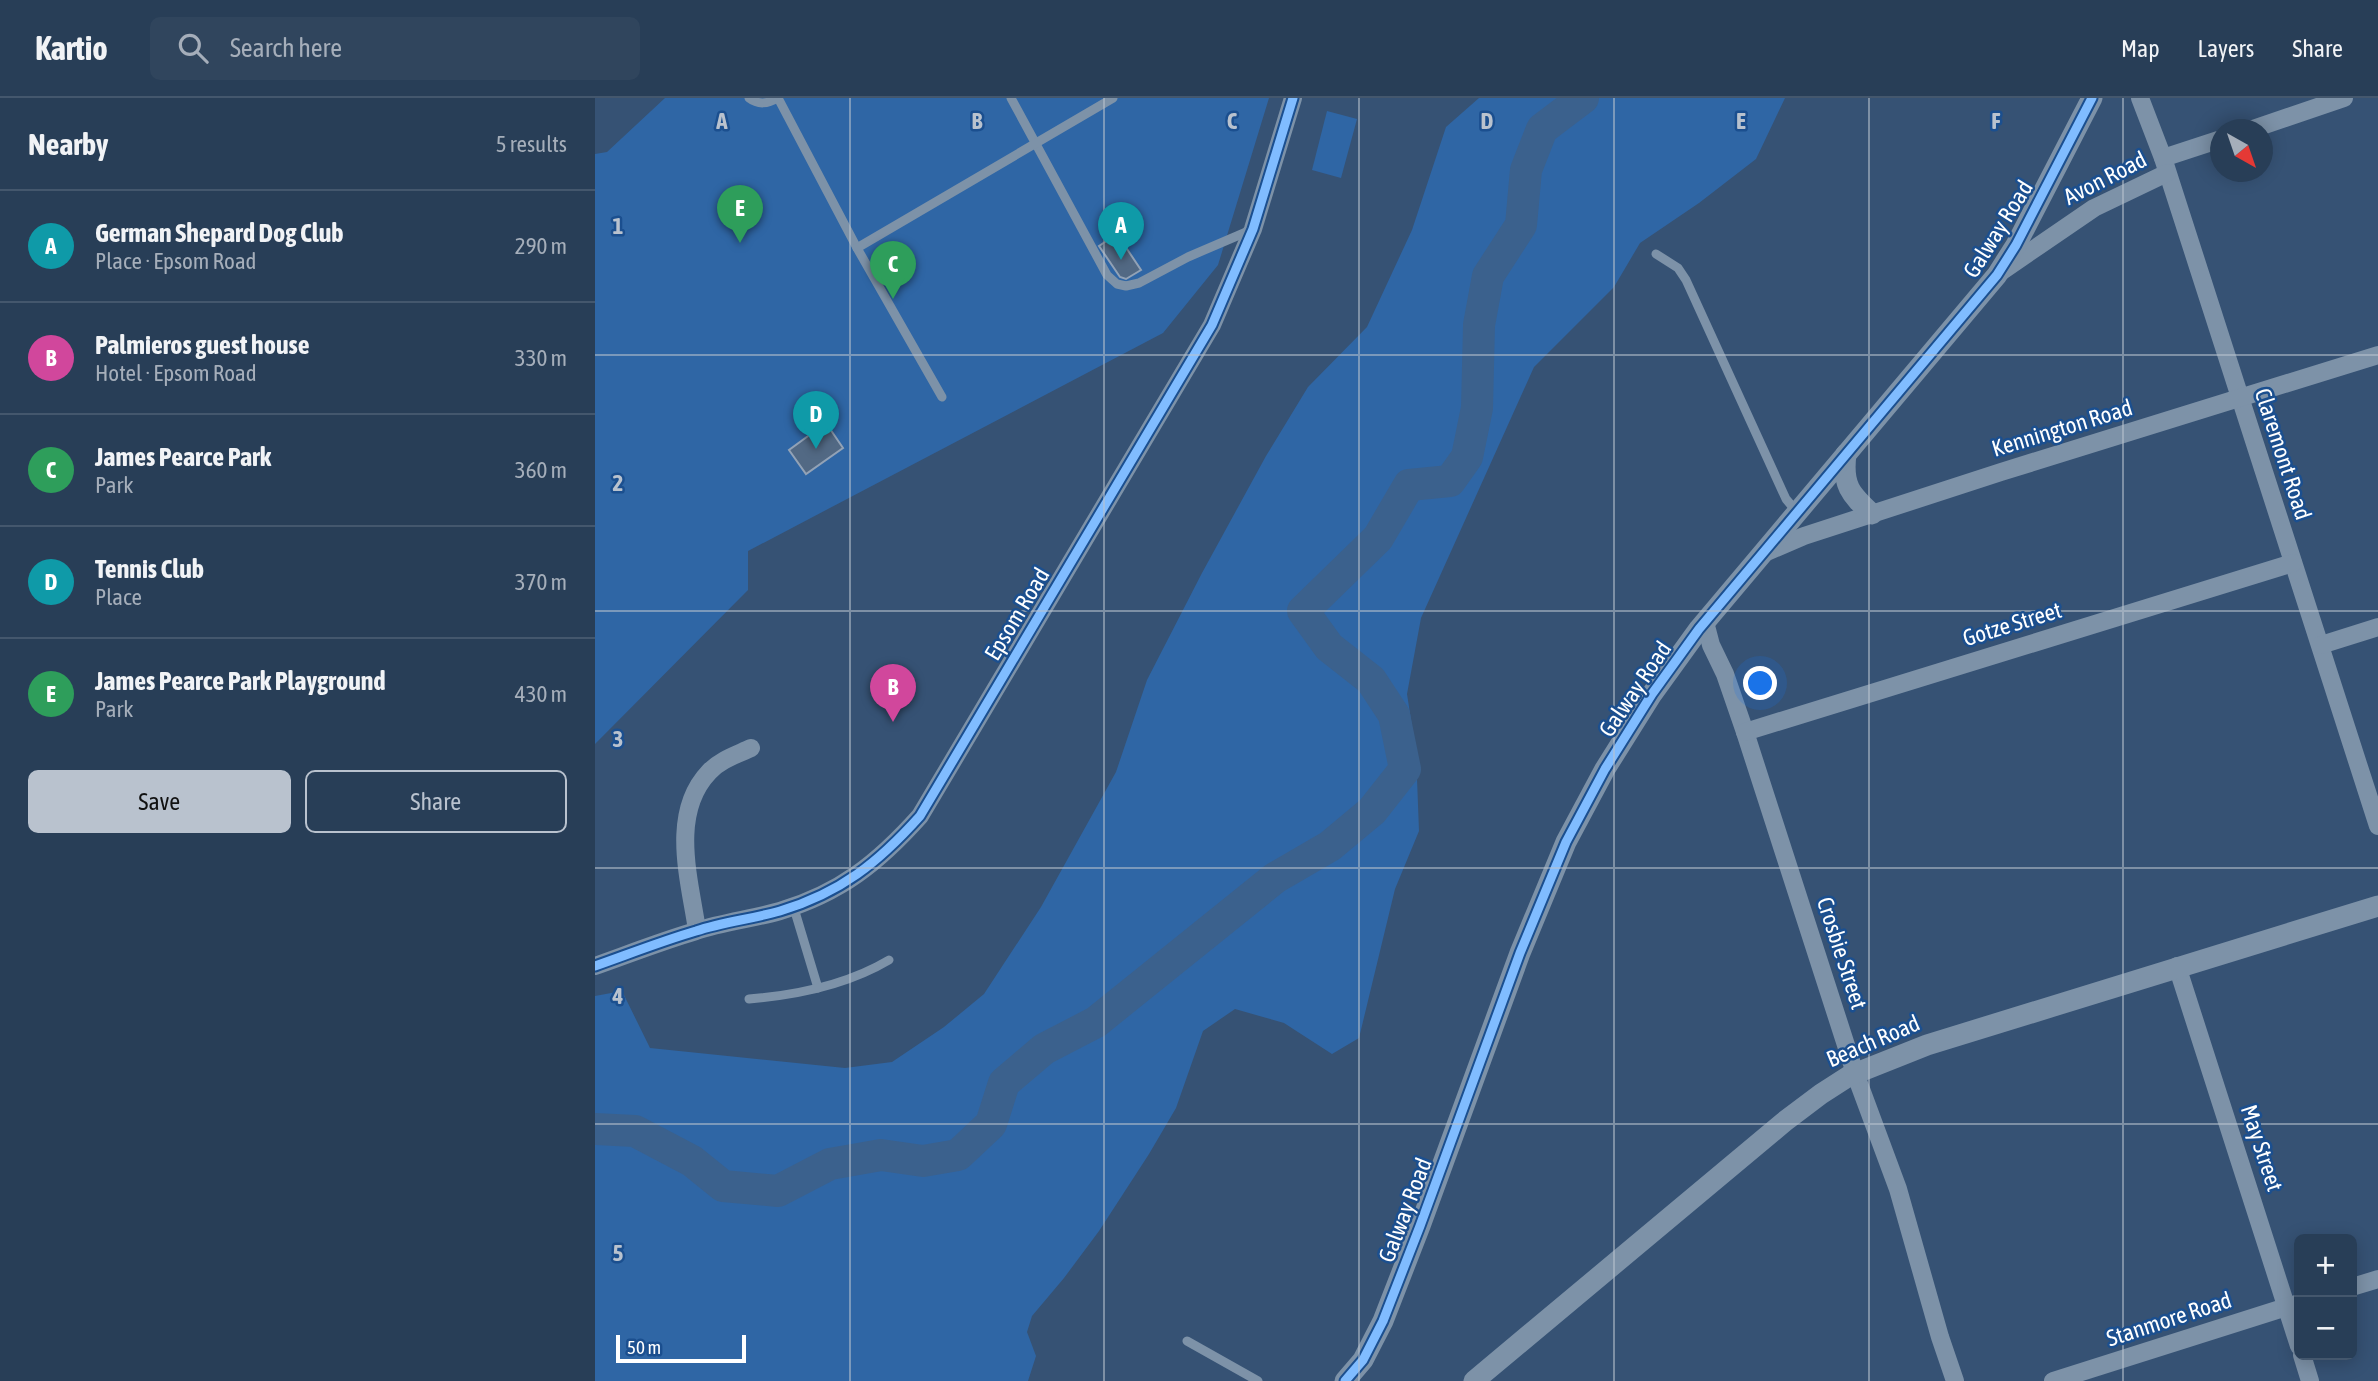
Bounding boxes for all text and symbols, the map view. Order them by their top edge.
search box [150,17,640,80]
text: Kartio [35,29,108,67]
icon: search [174,29,212,67]
text: Search here [230,33,342,63]
text: Map [2121,35,2160,62]
text: Layers [2198,35,2254,62]
text: Share [2292,35,2343,62]
text: A [715,108,728,134]
text: B [972,108,983,134]
text: C [1227,108,1238,134]
text: D [1481,108,1494,134]
text: E [1736,108,1746,134]
text: F [1991,108,2001,134]
north arrow [2210,119,2273,182]
text: Nearby [28,127,108,161]
text: 5 results [496,131,567,157]
street label: Avon Road [2059,146,2151,210]
street label: Galway Road [1958,176,2038,282]
pin: E [717,185,763,243]
pin: A [1098,202,1144,260]
text: 1 [613,213,624,239]
text: German Shepard Dog Club [95,218,344,248]
text: A [45,233,57,259]
text: 290 m [515,233,567,259]
pin: C [870,241,916,299]
text: Place · Epsom Road [95,248,256,274]
text: Palmieros guest house [95,330,309,360]
text: B [46,345,56,371]
text: 330 m [515,345,567,371]
text: Hotel · Epsom Road [95,360,257,386]
street label: Claremont Road [2250,385,2316,523]
pin: D [793,391,839,449]
street label: Kennington Road [1989,394,2135,462]
text: James Pearce Park [95,442,271,472]
text: C [46,457,56,483]
text: 360 m [515,457,567,483]
text: 2 [613,470,623,496]
text: Park [95,472,133,498]
text: Tennis Club [95,554,204,584]
street label: Epsom Road [979,563,1055,665]
text: D [45,569,57,595]
text: 370 m [515,569,567,595]
text: Place [95,584,142,610]
street label: Gotze Street [1960,597,2064,651]
street label: Galway Road [1594,636,1676,742]
pin: B [870,664,916,722]
text: James Pearce Park Playground [95,666,386,696]
your location [1743,666,1777,700]
text: E [46,681,56,707]
text: 430 m [515,681,567,707]
text: Park [95,696,133,722]
text: 3 [613,726,623,752]
button: Save [28,770,291,833]
button: Share [305,770,567,833]
street label: Crosbie Street [1812,894,1872,1012]
text: 4 [612,983,624,1009]
street label: Beach Road [1822,1010,1924,1072]
street label: May Street [2236,1102,2288,1194]
street label: Galway Road [1373,1154,1437,1266]
map controls [2294,1234,2357,1360]
button: + [2294,1234,2357,1297]
text: 5 [613,1240,624,1266]
street label: Stanmore Road [2103,1287,2235,1351]
button: − [2294,1297,2357,1360]
scale bar [616,1332,745,1364]
text: 50 m [627,1336,661,1358]

